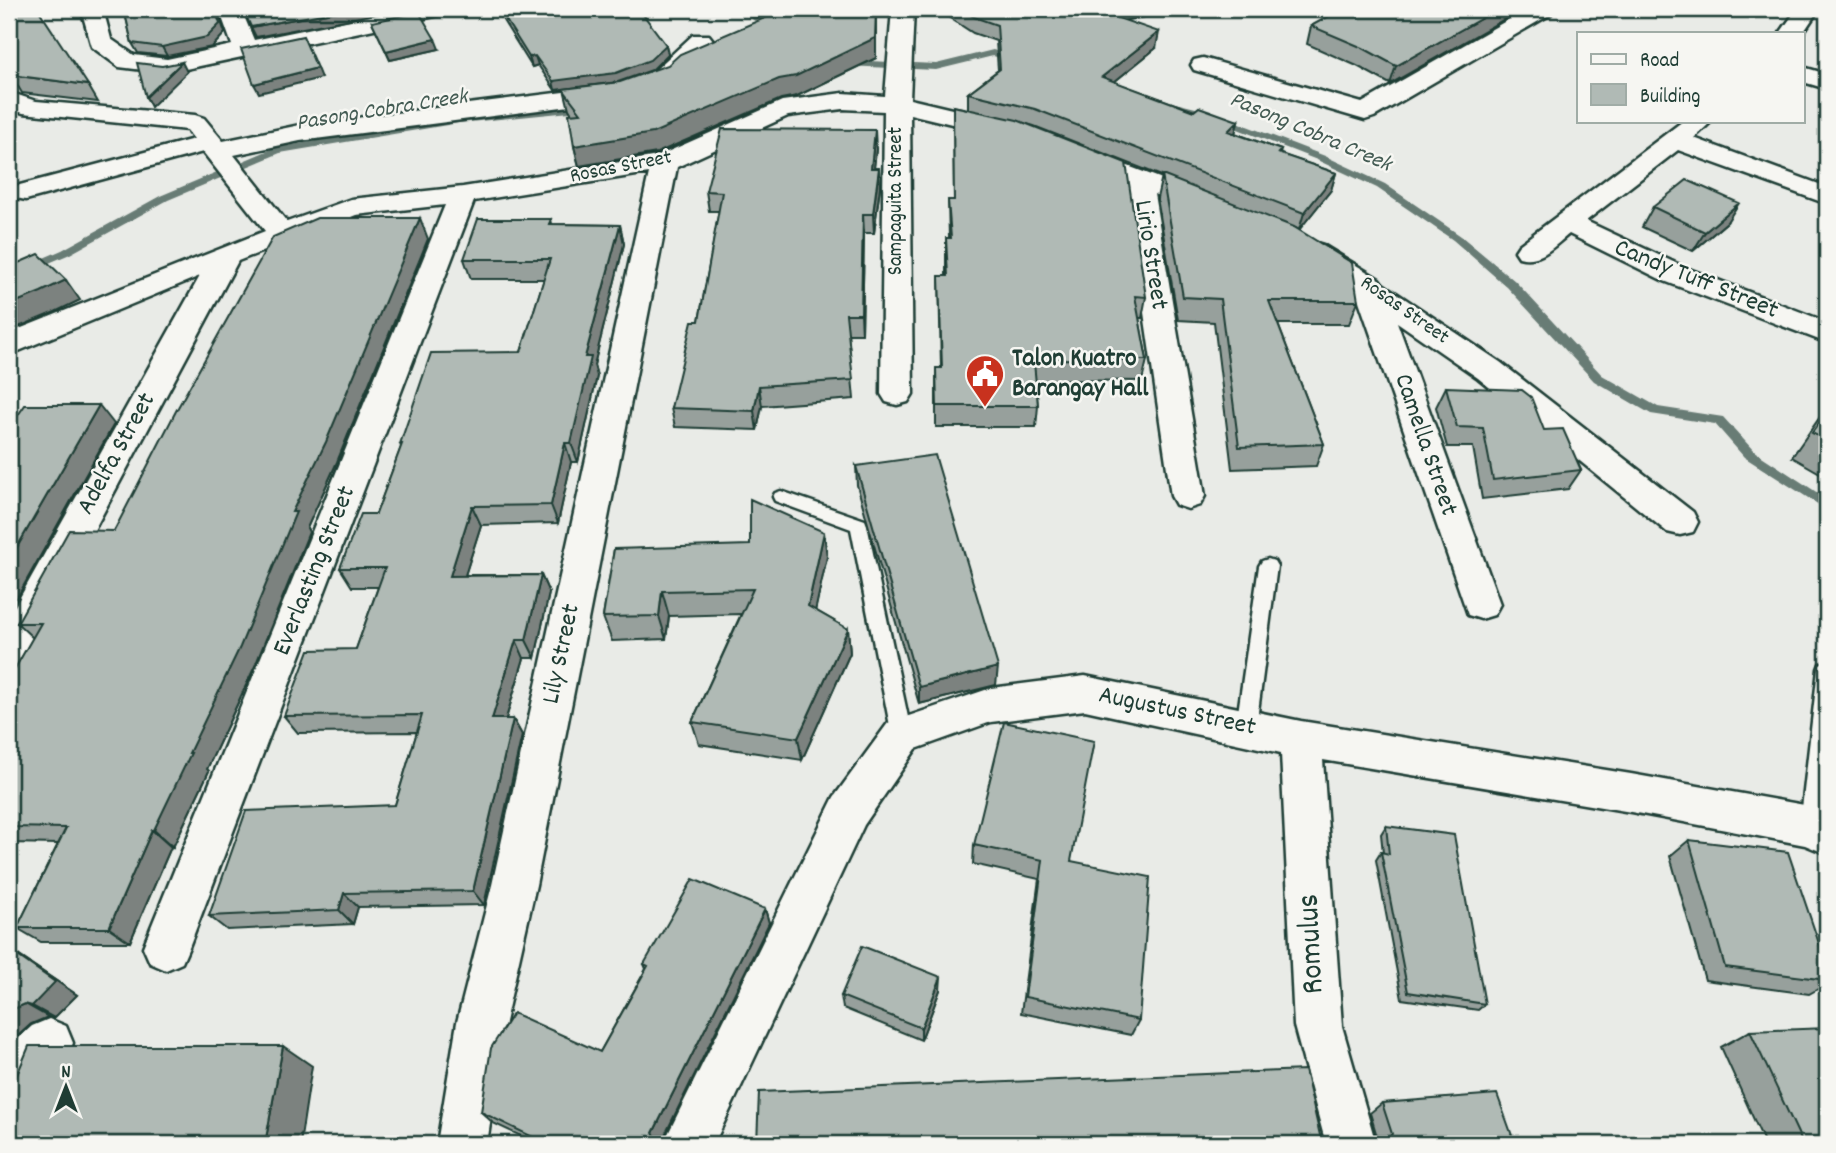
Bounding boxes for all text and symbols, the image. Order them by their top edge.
legend [1577,32,1804,122]
text: Road [1640,47,1679,77]
water label: Pasong Cobra Creek [294,81,472,141]
text: Building [1640,83,1700,113]
water label: Pasong Cobra Creek [1224,84,1398,183]
street label: Sampaguita Street [882,126,912,275]
street label: Rosas Street [568,143,675,193]
street label: Lirio Street [1123,198,1177,313]
street label: Candy Tuff Street [1608,230,1784,330]
street label: Rosas Street [1353,269,1455,353]
place label: Talon Kuatro Barangay Hall [1012,341,1149,408]
public building icon: Talon Kuatro Barangay Hall [964,353,1006,408]
street label: Camella Street [1383,369,1467,521]
street label: Adelfa Street [68,386,166,522]
street label: Everlasting Street [264,480,366,661]
street label: Lily Street [533,600,591,707]
street label: Augustus Street [1095,677,1259,747]
street label: Romulus [1287,893,1339,995]
north arrow [32,1052,102,1122]
text: N [61,1060,71,1087]

